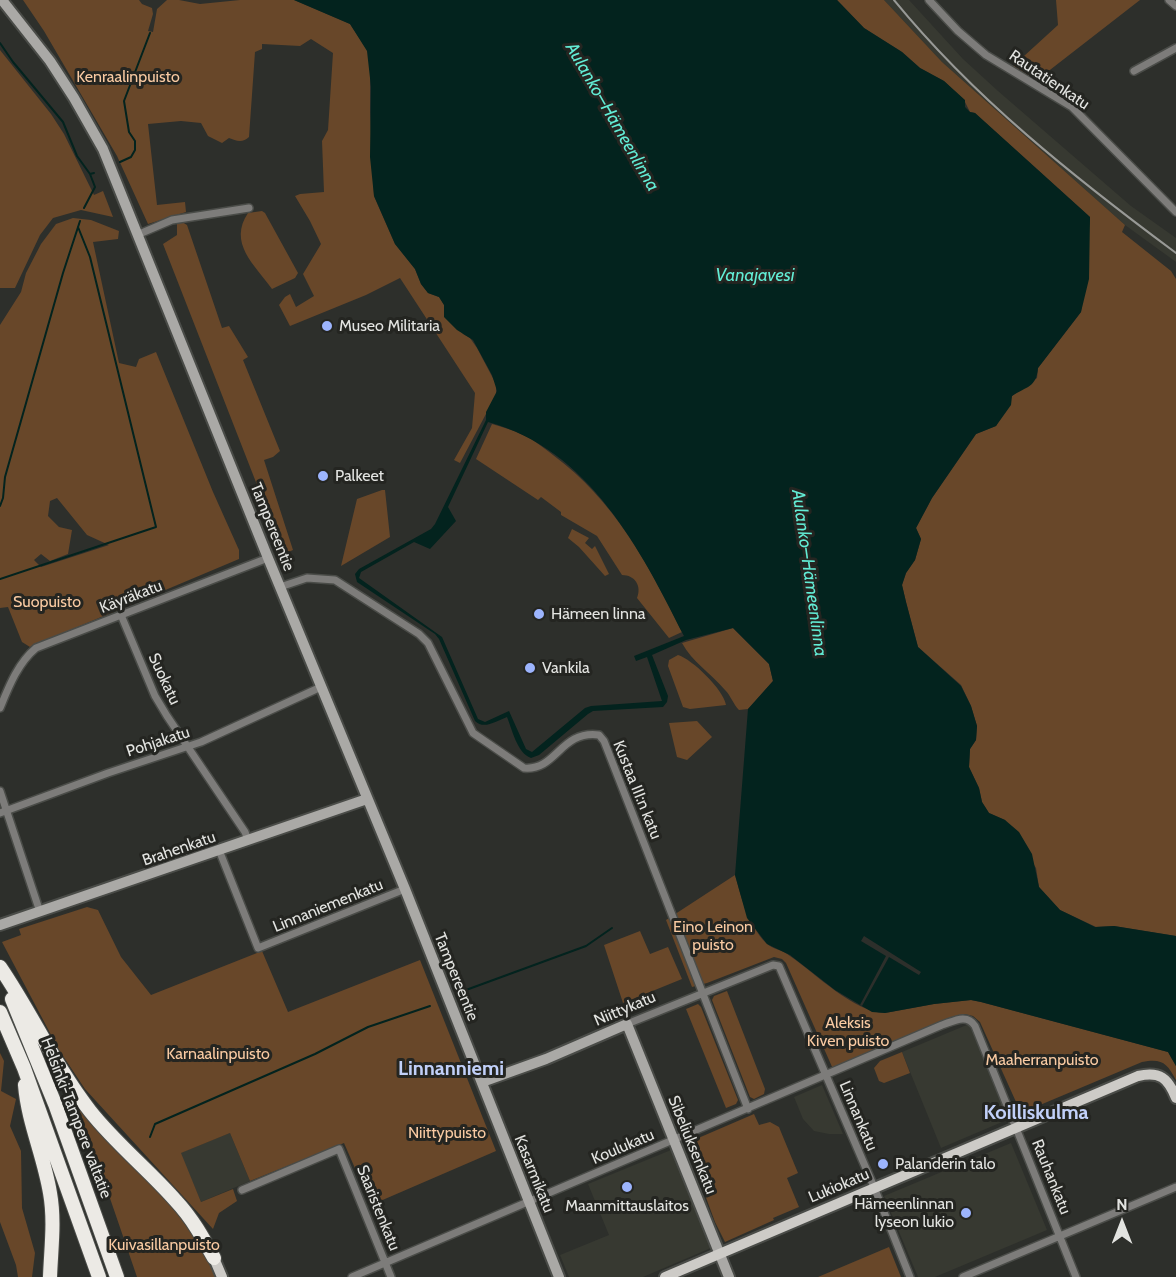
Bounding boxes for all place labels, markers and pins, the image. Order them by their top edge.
place label: Museo Militaria [339,316,440,336]
marker: Museo Militaria [320,319,334,333]
place label: Palkeet [335,466,384,486]
marker: Palkeet [316,469,330,483]
place label: Hämeen linna [551,604,646,624]
marker: Hämeen linna [532,607,546,621]
place label: Vankila [542,658,590,678]
marker: Vankila [523,661,537,675]
place label: Palanderin talo [895,1154,996,1174]
marker: Palanderin talo [876,1157,890,1171]
marker: Maanmittauslaitos [620,1180,634,1194]
place label: Hämeenlinnan lyseon lukio [854,1194,954,1232]
place label: Maanmittauslaitos [565,1196,689,1216]
marker: Hämeenlinnan lyseon lukio [959,1206,973,1220]

